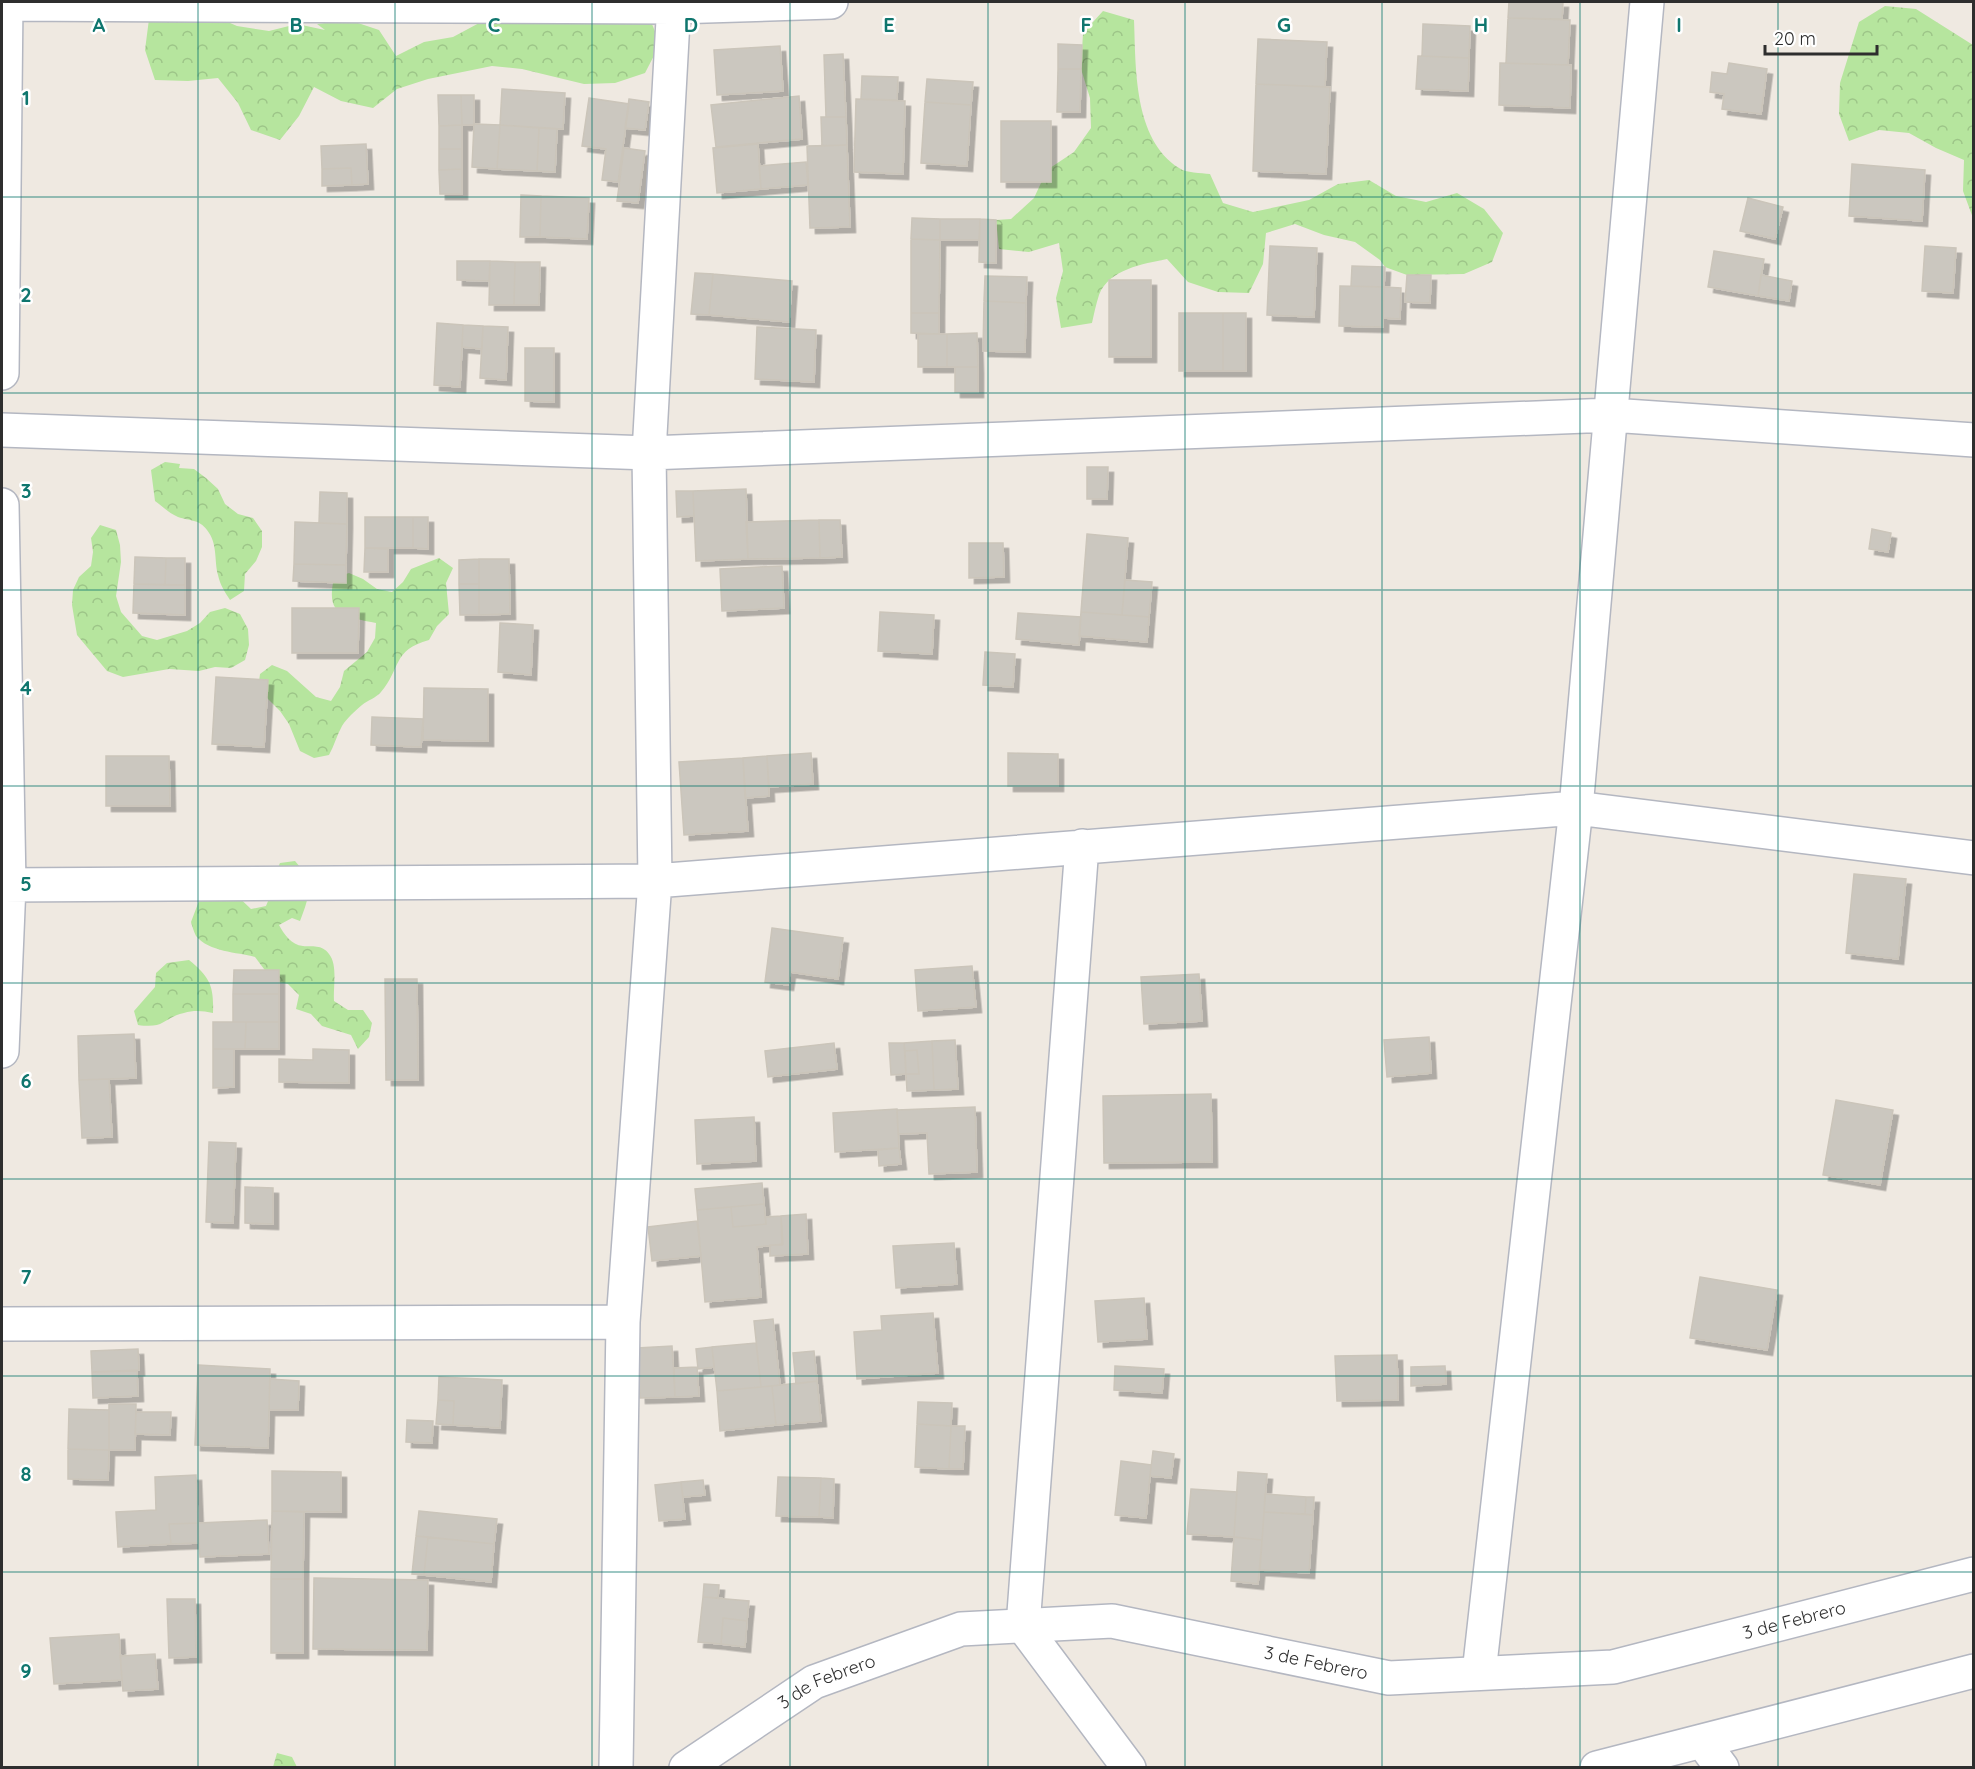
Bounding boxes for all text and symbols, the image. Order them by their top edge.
text: A [93,12,106,37]
text: B [289,12,303,37]
text: C [488,12,501,37]
text: D [684,12,698,37]
text: E [883,12,895,37]
text: F [1080,12,1092,37]
text: G [1277,12,1291,37]
text: H [1474,12,1488,37]
text: I [1676,12,1682,37]
scale bar [1765,18,1878,56]
text: 20 m [1774,27,1816,50]
text: 1 [22,85,30,110]
text: 2 [20,282,32,307]
text: 3 [21,478,31,503]
text: 4 [20,675,32,700]
text: 5 [20,871,32,896]
text: 6 [20,1068,32,1093]
text: 7 [21,1264,32,1289]
text: 8 [21,1461,32,1486]
street label: 3 de Febrero [1740,1596,1848,1644]
street label: 3 de Febrero [1262,1641,1370,1684]
street label: 3 de Febrero [773,1649,878,1714]
text: 9 [20,1658,32,1683]

